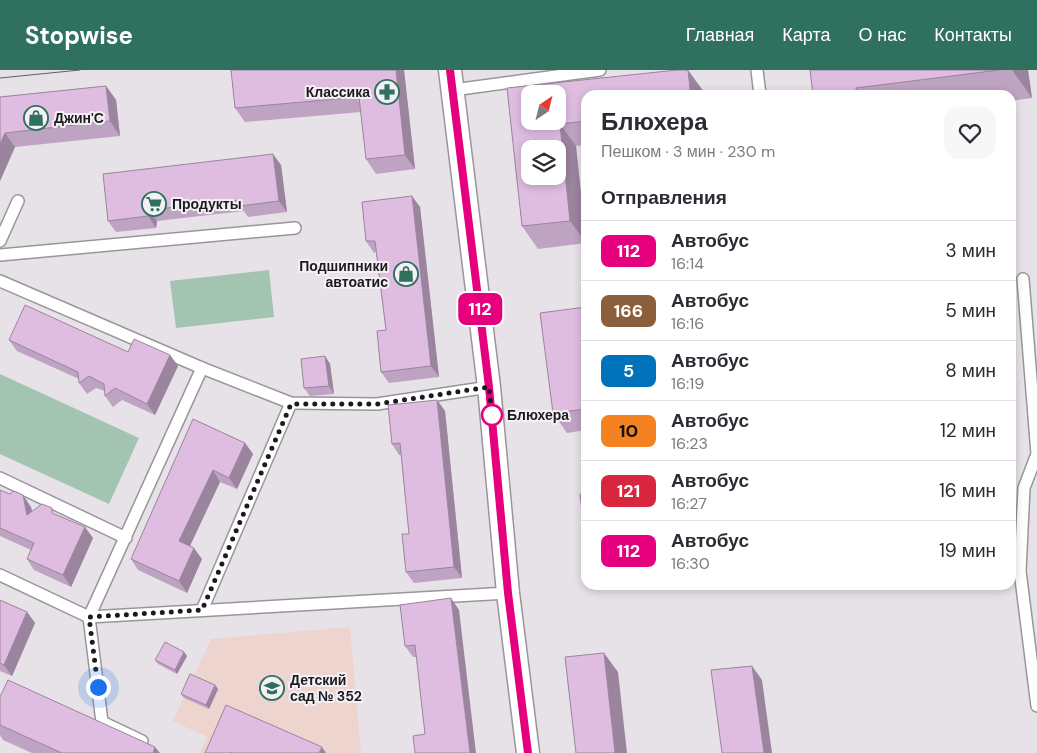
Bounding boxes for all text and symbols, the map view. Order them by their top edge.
text: Stopwise [25,20,133,51]
text: Главная [686,23,754,47]
text: Карта [782,23,831,47]
text: О нас [859,23,906,47]
text: Контакты [934,23,1012,47]
pharmacy icon: Классика [374,79,400,105]
place label: Классика [306,83,370,101]
north arrow [521,85,566,130]
map controls [521,85,566,185]
shop icon: Джин'С [23,105,49,131]
text: Блюхера [601,106,708,137]
button: heart [944,107,996,159]
place label: Джин'С [54,109,104,127]
button: layers [521,140,566,185]
text: Пешком · 3 мин · 230 m [601,141,775,162]
text: Отправления [601,185,727,210]
supermarket icon: Продукты [141,191,167,217]
place label: Продукты [172,195,242,213]
text: Автобус [671,228,749,253]
text: 3 мин [946,238,996,263]
text: 112 [617,239,640,263]
text: 16:14 [671,253,704,274]
place label: Подшипники автоатис [299,257,388,291]
shop icon: Подшипники автоатис [393,261,419,287]
text: Автобус [671,288,749,313]
line badge: 112 [451,293,509,325]
text: 112 [468,297,492,321]
text: 5 мин [945,298,996,323]
text: 166 [614,299,643,323]
text: 16:16 [671,313,704,334]
text: Автобус [671,348,749,373]
text: 8 мин [945,358,996,383]
text: 5 [623,359,634,383]
text: 16:19 [671,373,704,394]
marker: Блюхера [481,404,503,426]
place label: Блюхера [507,406,569,424]
text: Автобус [671,408,749,433]
text: 12 мин [940,418,996,443]
text: 10 [619,419,638,443]
text: 16:23 [671,433,708,454]
text: Автобус [671,468,749,493]
text: 16 мин [939,478,996,503]
text: 121 [617,479,640,503]
text: 16:27 [671,493,707,514]
text: Автобус [671,528,749,553]
text: 19 мин [939,538,996,563]
text: 112 [617,539,640,563]
text: 16:30 [671,553,710,574]
place label: Детский сад № 352 [290,671,362,705]
your location [86,675,111,700]
school or university icon: Детский сад № 352 [259,675,285,701]

